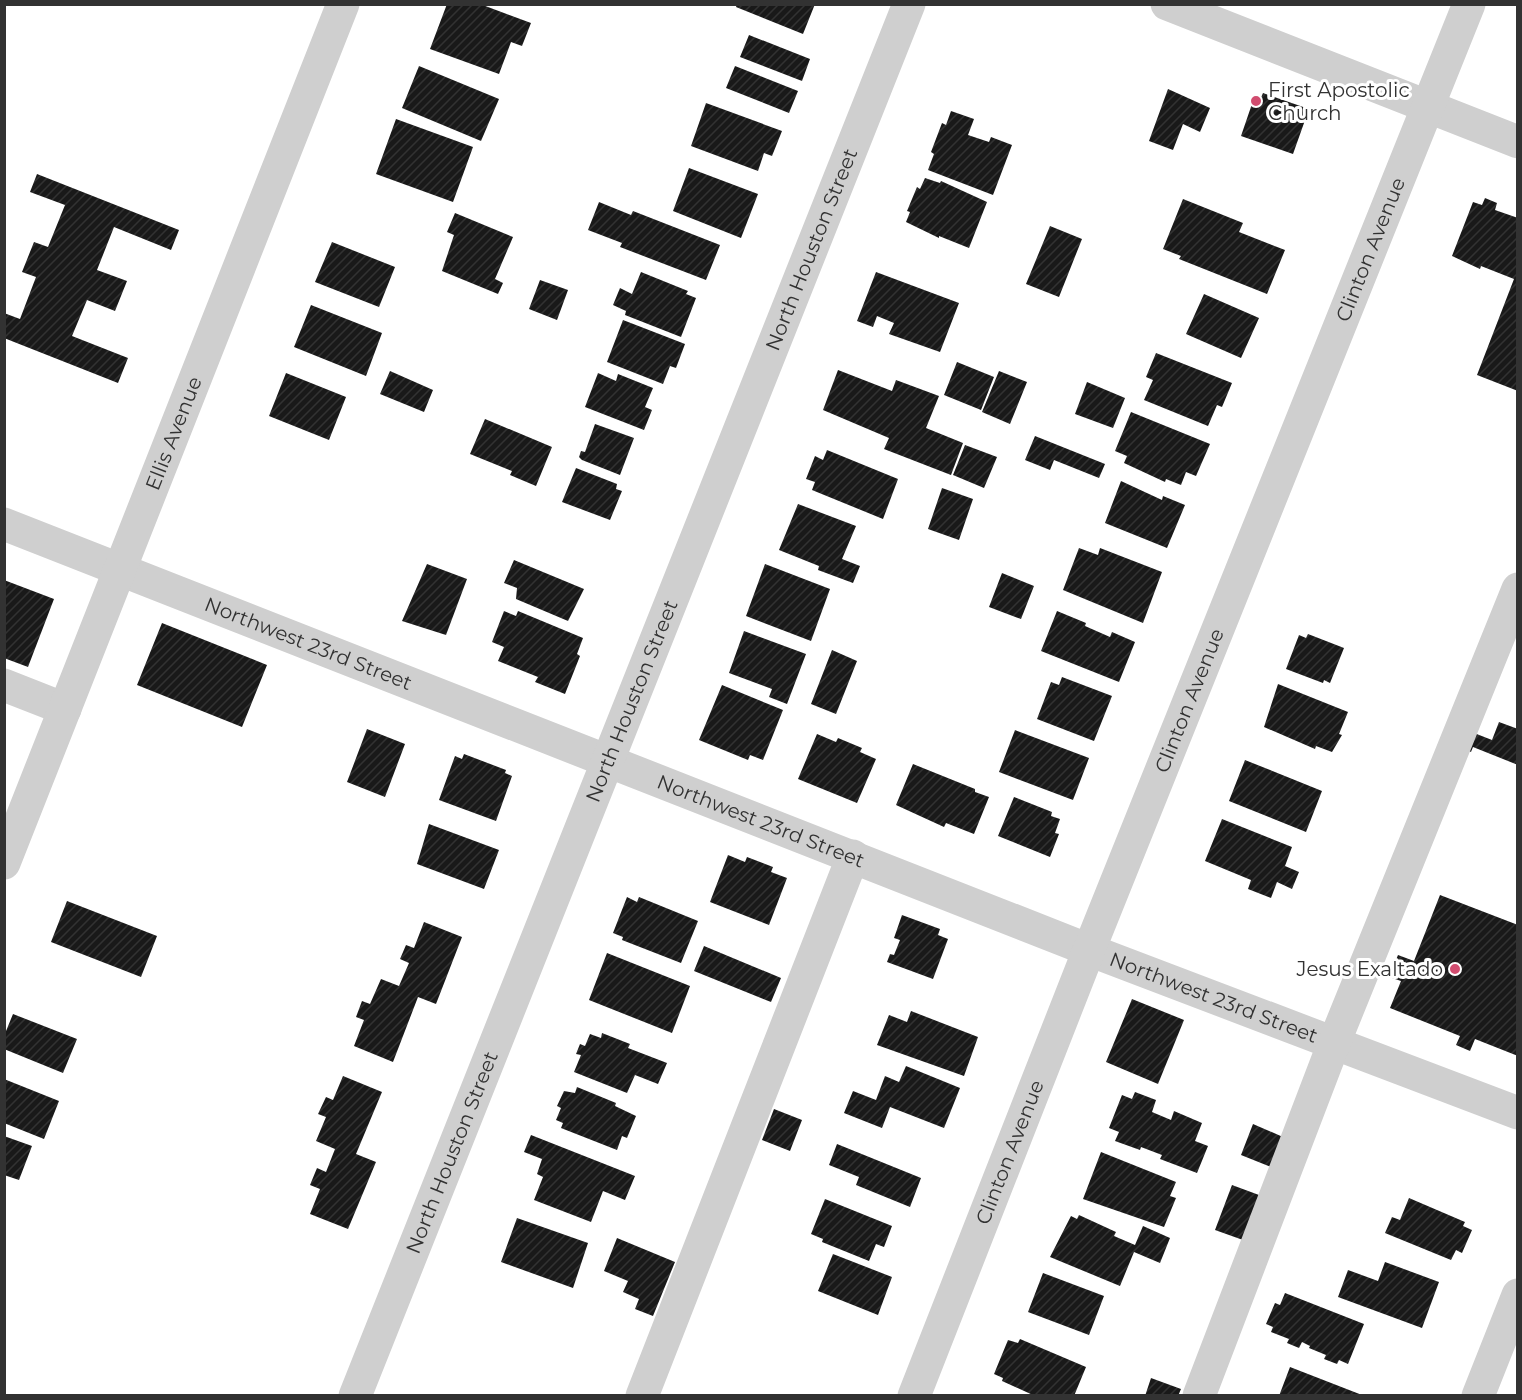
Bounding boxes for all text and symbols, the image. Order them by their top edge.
place label: First Apostolic Church [1268,78,1410,125]
marker: First Apostolic Church [1249,94,1263,108]
street label: North Houston Street [760,145,862,354]
street label: Clinton Avenue [1331,174,1410,325]
street label: Ellis Avenue [140,373,207,494]
street label: Northwest 23rd Street [201,592,416,695]
street label: North Houston Street [581,596,683,806]
street label: Clinton Avenue [1150,625,1229,776]
street label: Northwest 23rd Street [654,770,868,873]
street label: Northwest 23rd Street [1106,947,1321,1048]
place label: Jesus Exaltado [1296,957,1443,981]
marker: Jesus Exaltado [1448,962,1462,976]
street label: North Houston Street [401,1048,503,1257]
street label: Clinton Avenue [971,1076,1049,1228]

